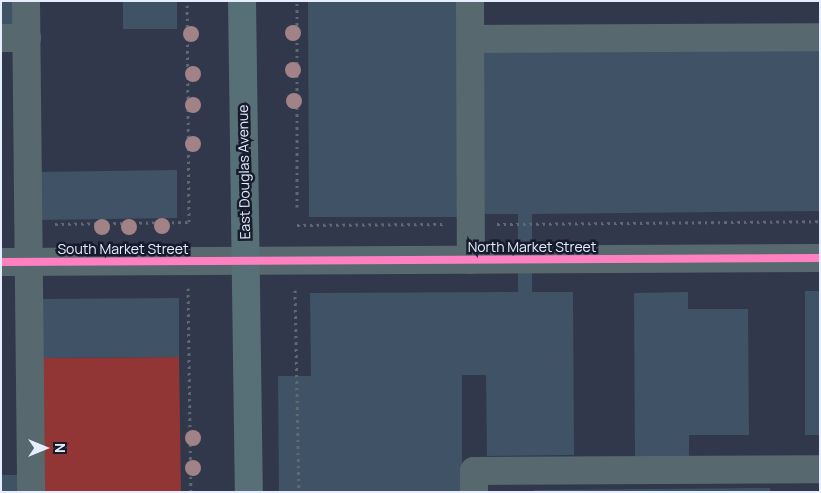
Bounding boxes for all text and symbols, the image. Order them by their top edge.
street label: East Douglas Avenue [234,104,254,240]
street label: North Market Street [468,239,596,255]
street label: South Market Street [57,241,189,257]
north arrow [20,423,70,473]
text: N [51,443,70,453]

